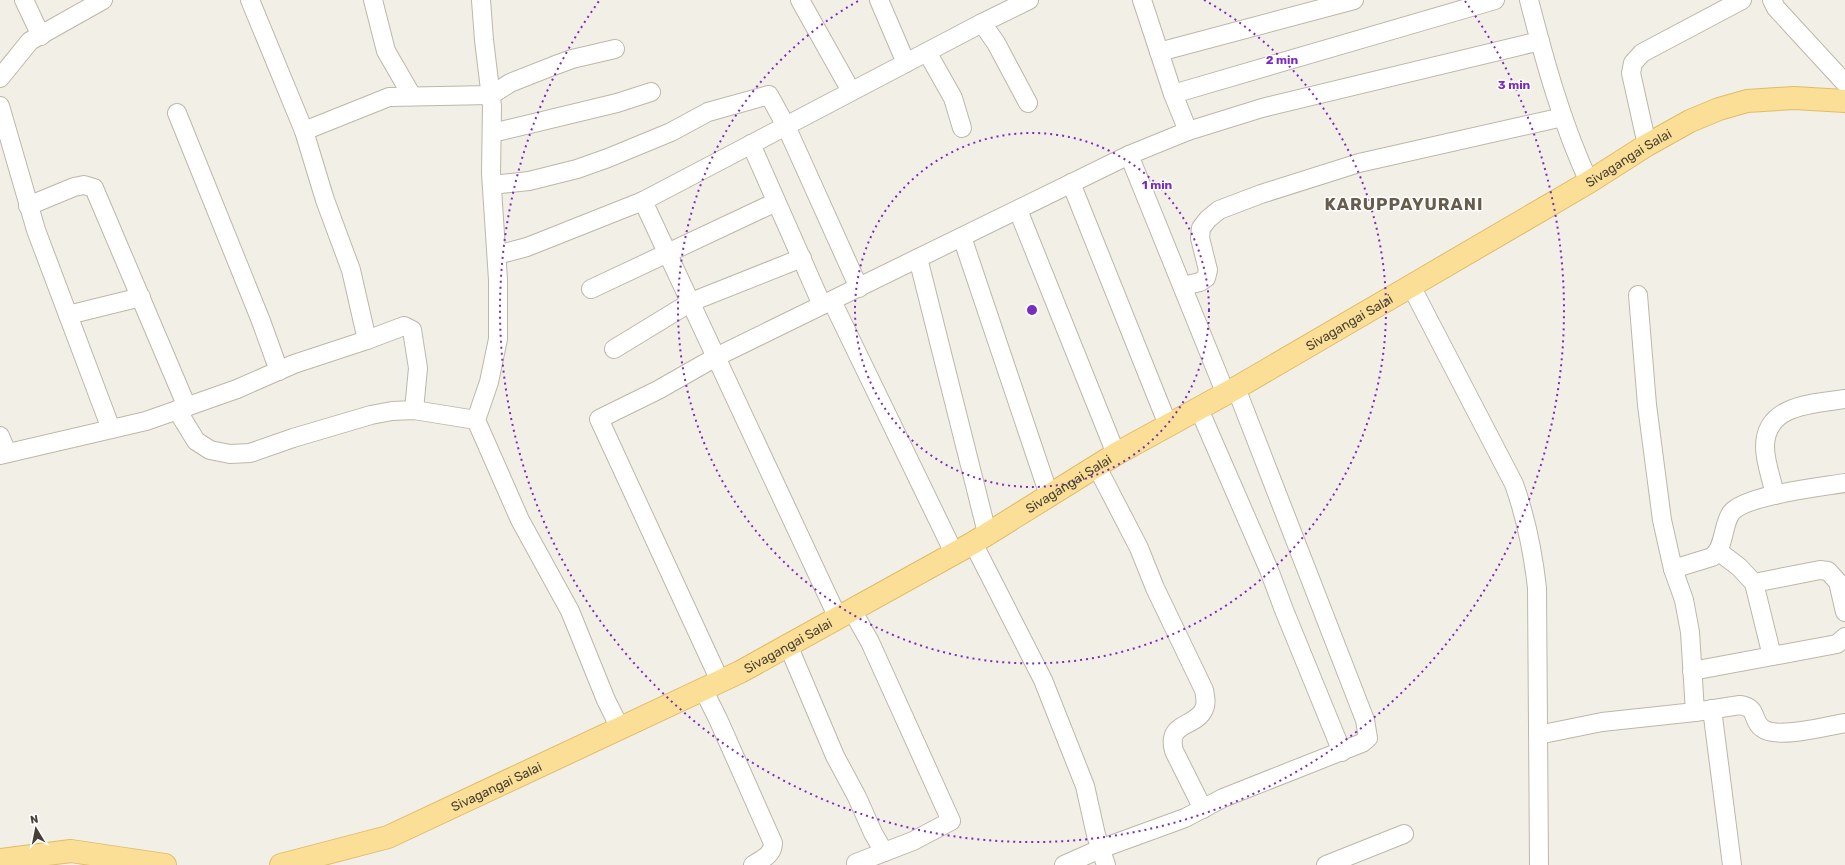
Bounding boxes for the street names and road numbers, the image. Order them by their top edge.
street label: Sivagangai Salai [1583,126,1674,190]
street label: Sivagangai Salai [1303,291,1396,354]
street label: Sivagangai Salai [1023,452,1114,516]
street label: Sivagangai Salai [741,616,835,676]
street label: Sivagangai Salai [449,759,544,814]

